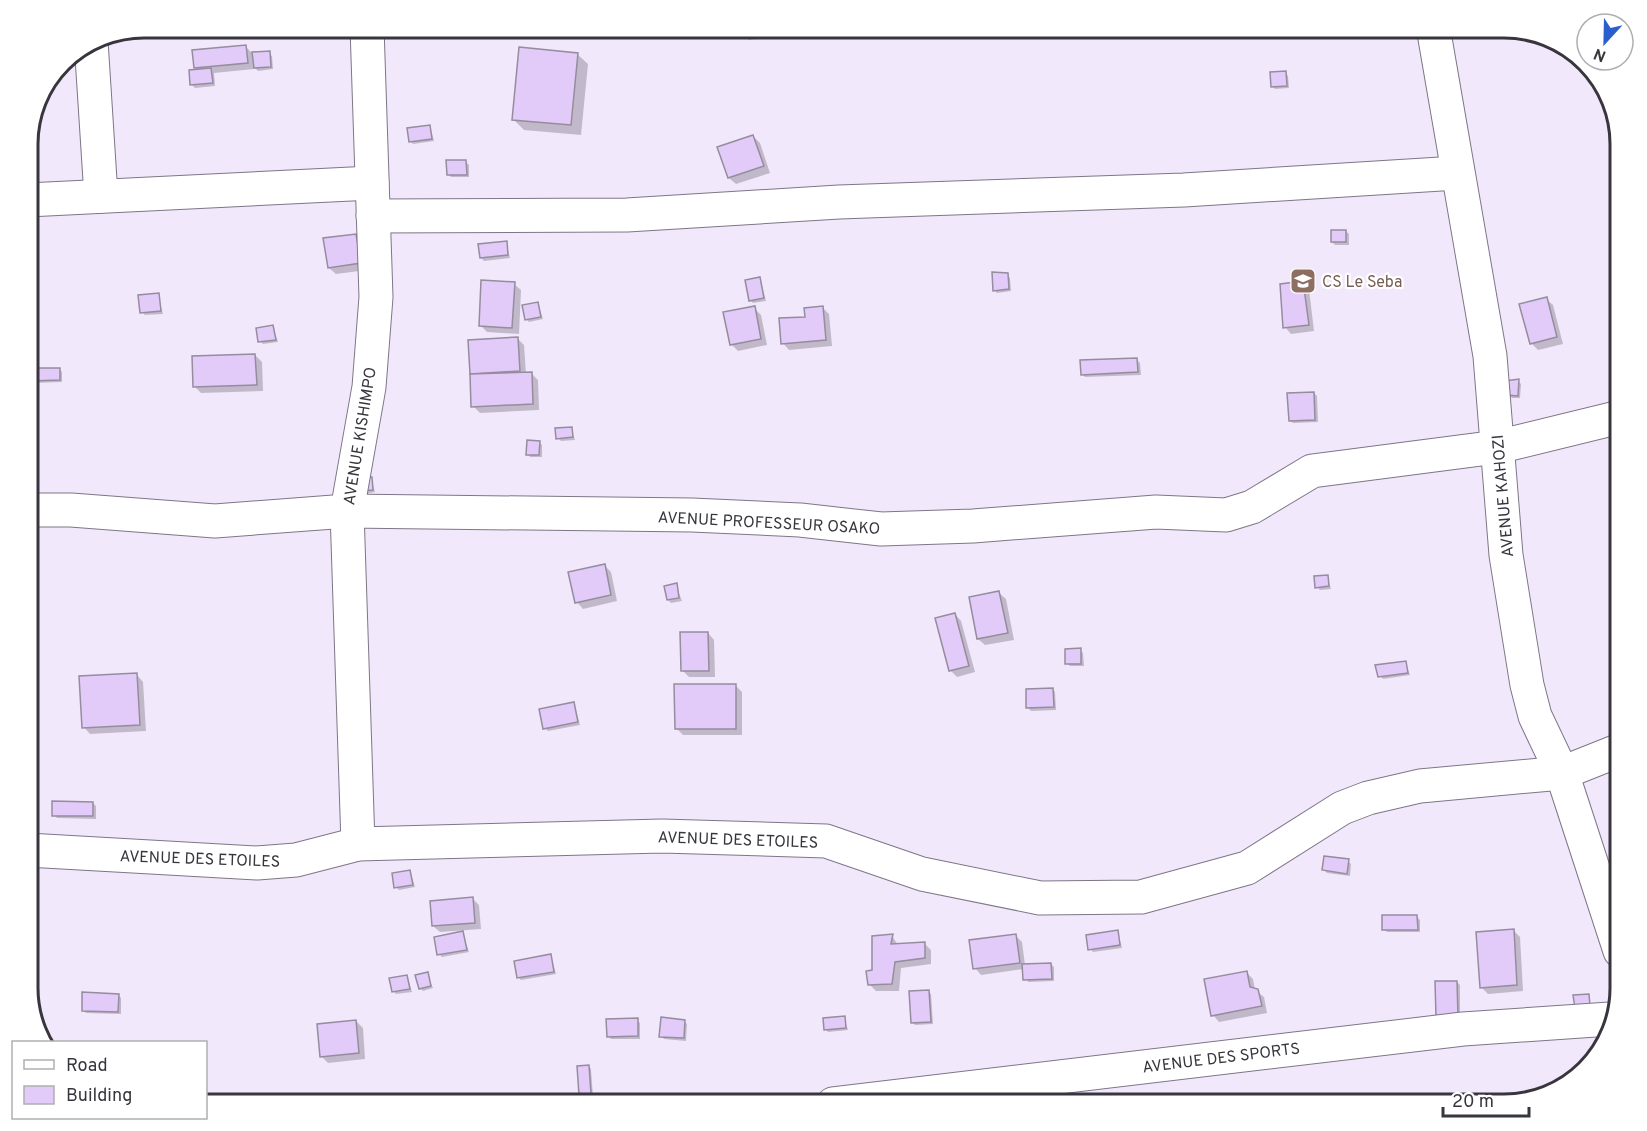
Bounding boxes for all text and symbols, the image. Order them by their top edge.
north arrow [1575,12,1635,72]
text: N [1591,43,1609,65]
school or university icon: CS Le Seba [1288,266,1318,296]
place label: CS Le Seba [1322,273,1402,293]
street label: AVENUE KISHIMPO [340,366,382,507]
street label: AVENUE KAHOZI [1489,434,1519,558]
street label: AVENUE PROFESSEUR OSAKO [657,508,881,540]
street label: AVENUE DES ETOILES [657,828,818,854]
street label: AVENUE DES ETOILES [119,847,280,873]
street label: AVENUE DES SPORTS [1141,1039,1301,1079]
legend [12,1041,207,1119]
text: Road [66,1055,108,1078]
scale bar [1443,1080,1528,1118]
text: Building [66,1085,132,1108]
text: 20 m [1452,1091,1494,1114]

